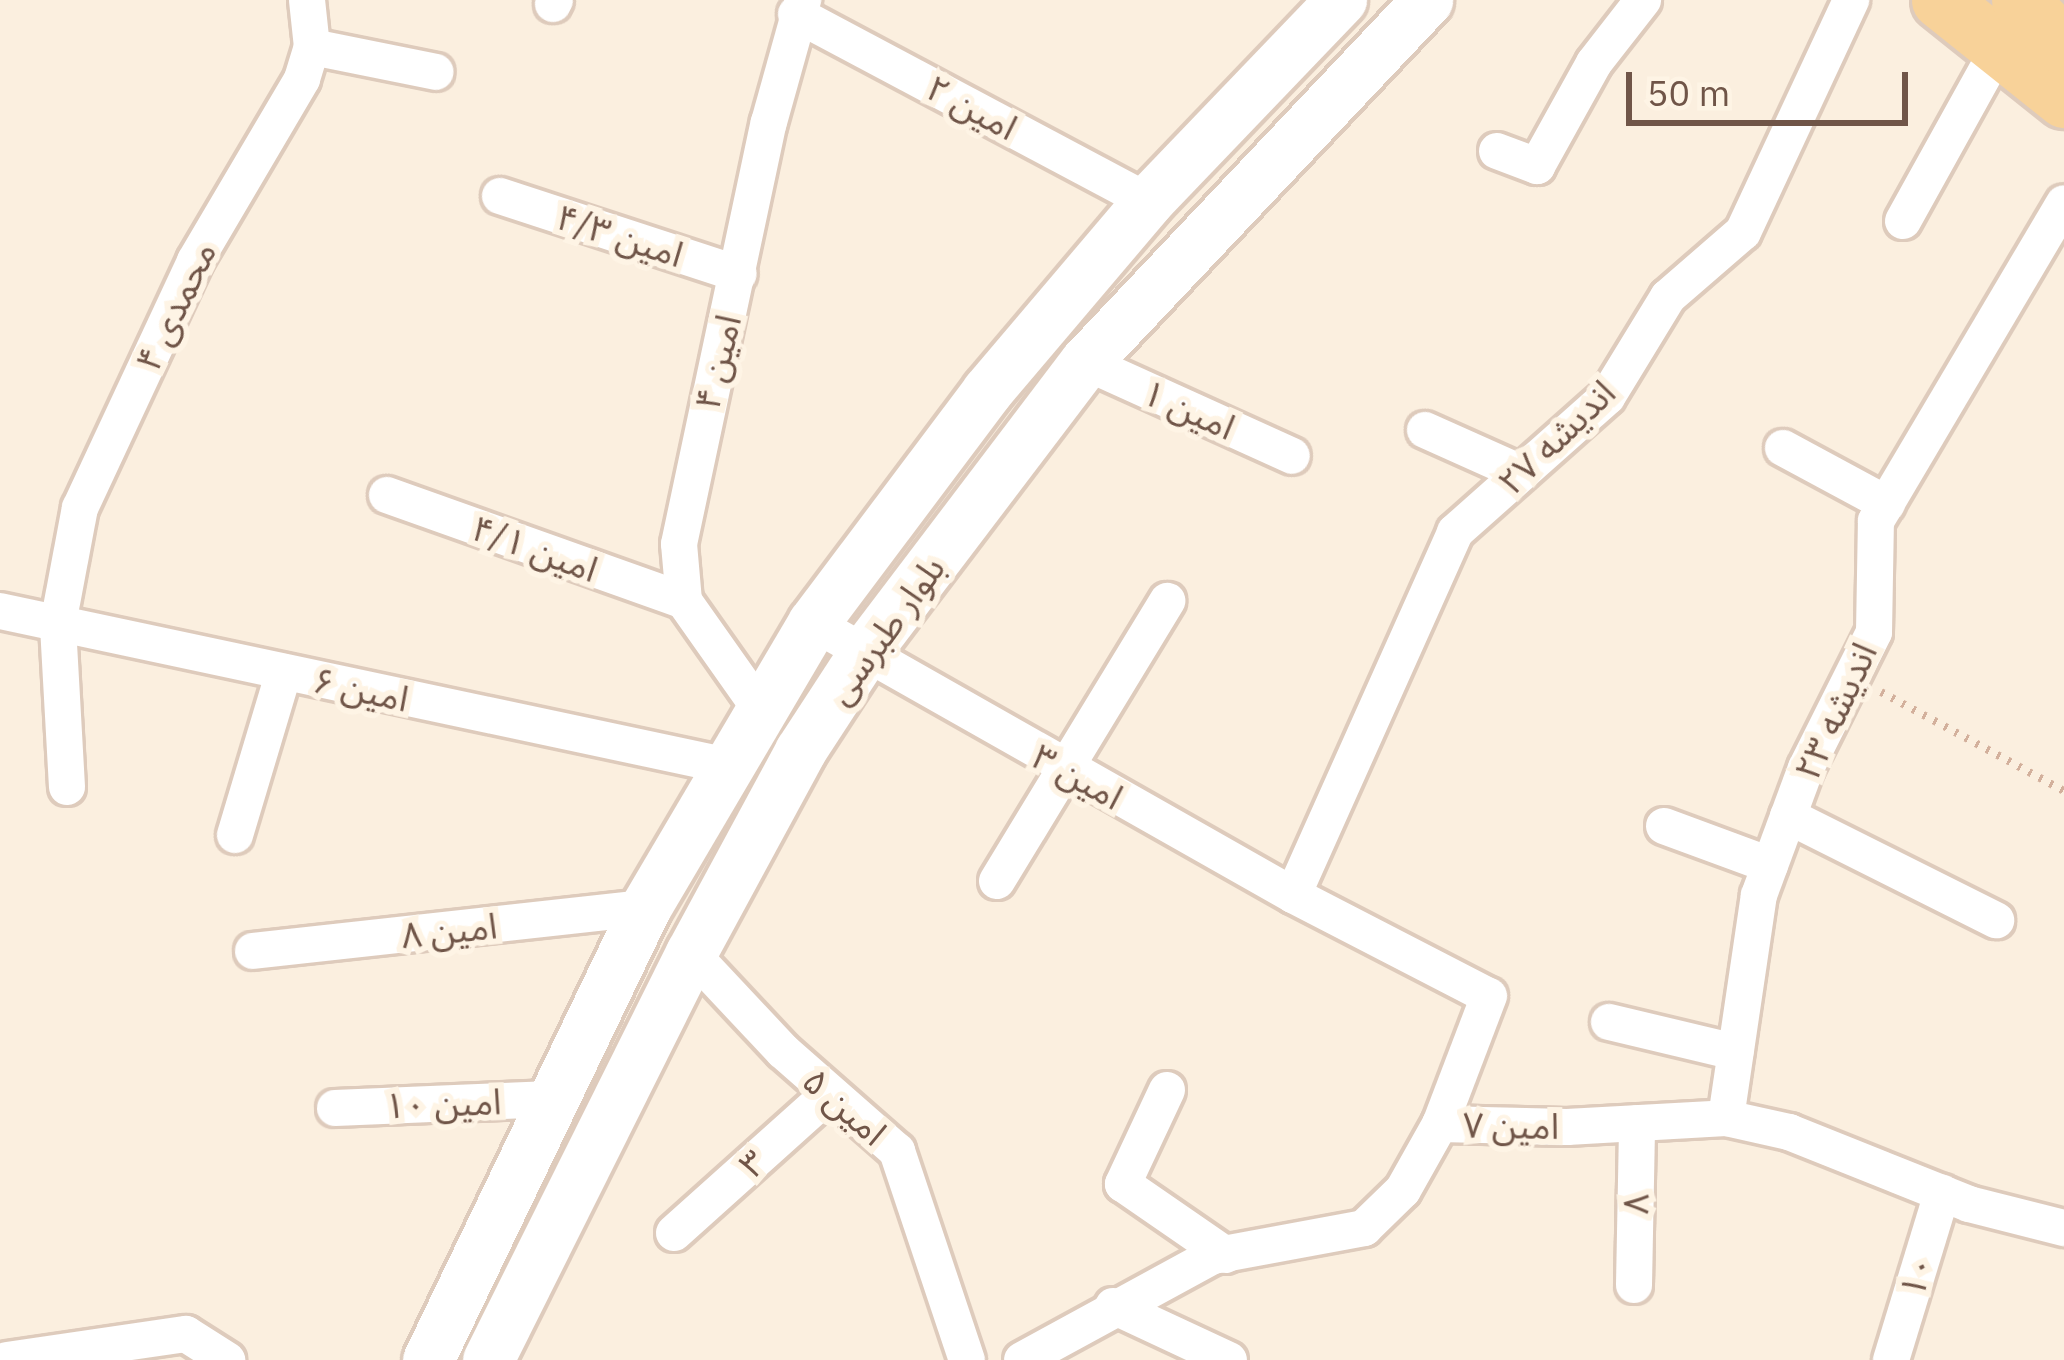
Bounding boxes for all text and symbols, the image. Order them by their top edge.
scale bar [1632,48,1914,122]
street label: امین ۲ [919,65,1025,149]
text: 50 m [1647,69,1730,116]
street label: ۴/۳ امین [551,194,689,276]
street label: محمدی ۴ [125,234,225,378]
street label: امین ۴ [684,310,750,414]
street label: امین ۱ [1136,370,1242,448]
street label: اندیشه ۲۷ [1489,371,1623,503]
street label: امین ۴/۱ [466,505,604,591]
street label: بلوار طبرسی [817,548,953,712]
street label: اندیشه ۲۳ [1785,636,1885,786]
street label: امین ۶ [309,658,413,720]
street label: امین ۳ [1025,734,1131,818]
street label: امین ۸ [399,903,499,957]
street label: امین ۵ [795,1058,895,1154]
street label: امین ۱۰ [384,1079,502,1127]
street label: امین ۷ [1462,1103,1560,1147]
street label: ۳ [730,1140,774,1186]
street label: ۸ [1613,1193,1657,1215]
street label: ۱۰ [1889,1250,1943,1302]

